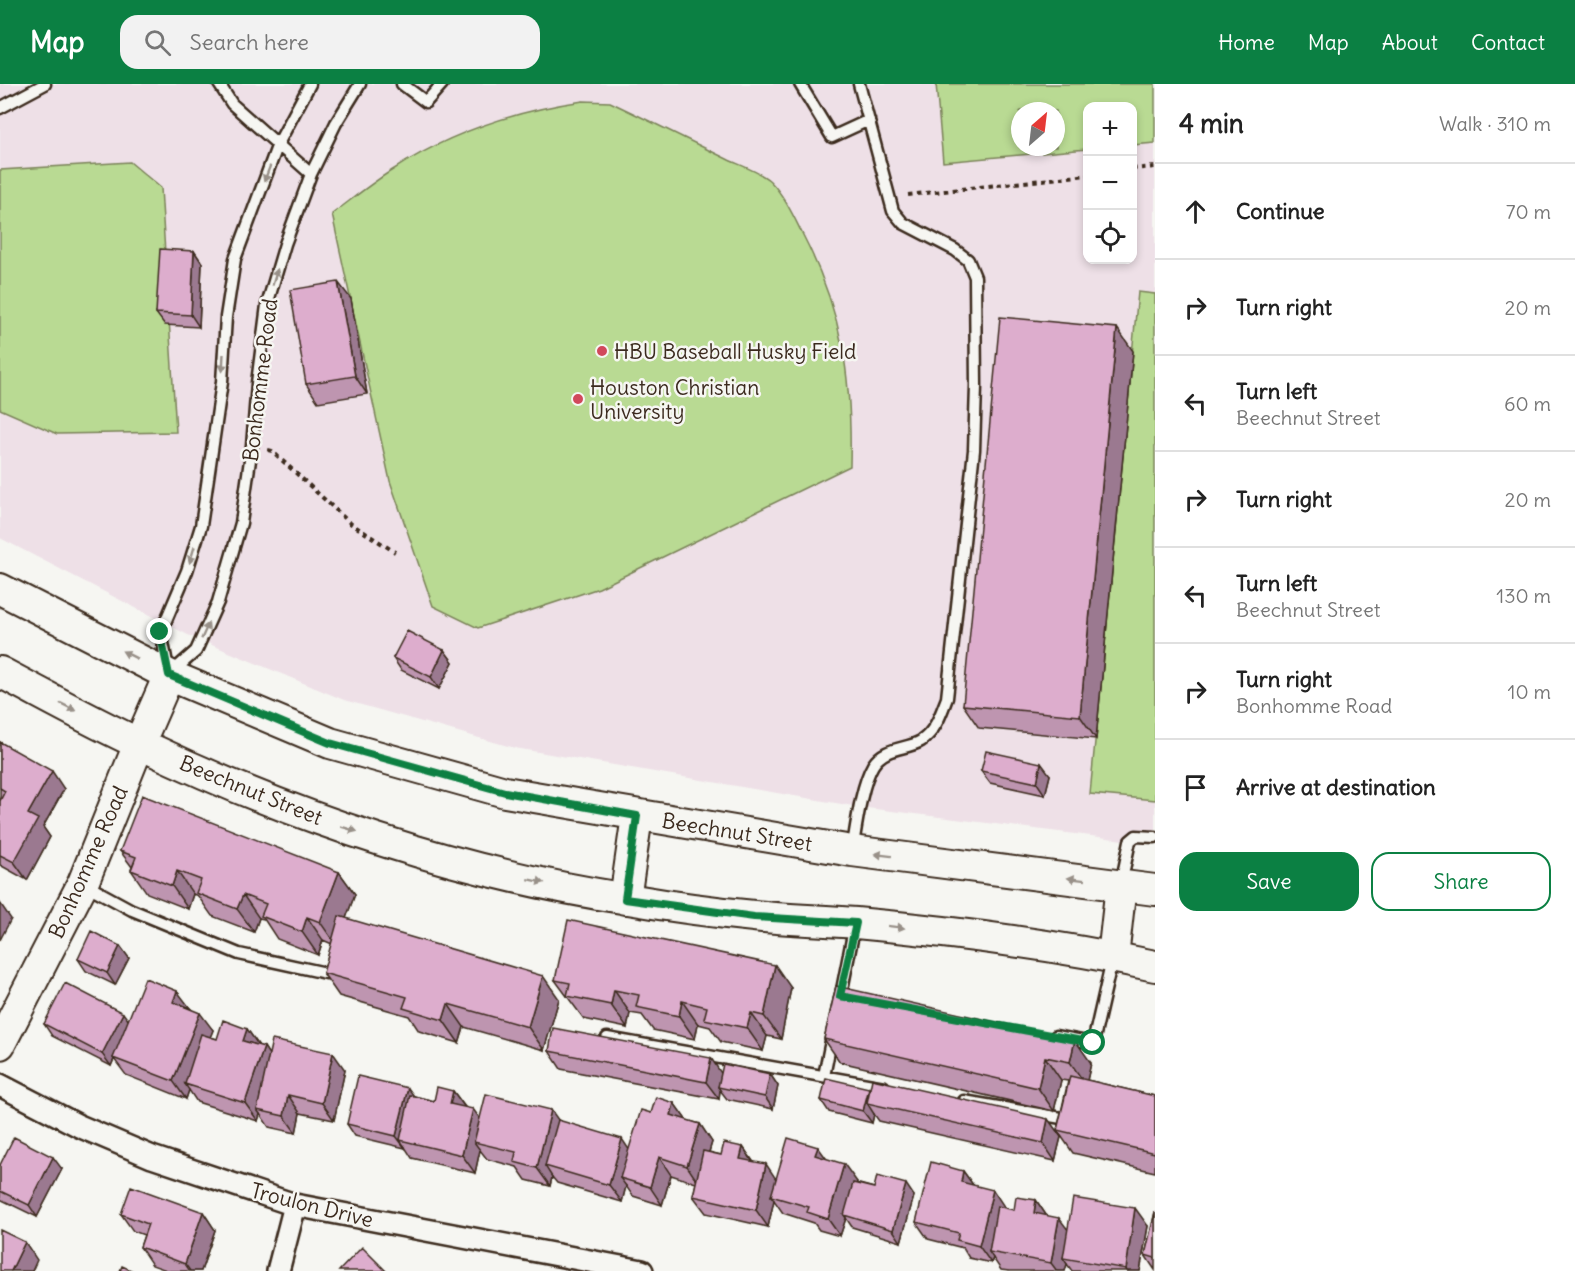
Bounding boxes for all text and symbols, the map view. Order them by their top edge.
search box [120,15,540,69]
text: Map [30,24,84,60]
icon: search [141,26,174,59]
text: Search here [189,28,309,56]
text: Home [1218,29,1275,56]
text: Map [1308,29,1349,56]
text: About [1382,29,1438,56]
text: Contact [1471,29,1545,56]
north arrow [1011,102,1065,156]
map controls [1083,102,1137,264]
button: + [1083,102,1137,156]
text: 4 min [1179,107,1244,140]
text: Walk · 310 m [1439,111,1551,136]
button: − [1083,156,1137,210]
one-way arrow [262,166,272,184]
icon: ahead [1179,195,1212,228]
text: Continue [1236,197,1325,225]
text: 70 m [1506,199,1551,224]
button: locate [1083,210,1137,264]
one-way arrow [271,268,280,286]
icon: right [1179,291,1212,324]
text: Turn right [1236,293,1332,321]
text: 20 m [1505,295,1551,320]
street label: Bonhomme Road [237,297,283,463]
place label: HBU Baseball Husky Field [614,338,856,365]
marker: HBU Baseball Husky Field [595,344,609,358]
one-way arrow [219,353,228,372]
place label: Houston Christian University [590,374,759,425]
text: Turn left [1236,377,1317,405]
icon: left [1179,387,1212,420]
text: 60 m [1504,391,1551,416]
marker: Houston Christian University [571,392,585,406]
text: Beechnut Street [1236,405,1380,430]
icon: right [1179,483,1212,516]
text: Turn right [1236,485,1332,513]
text: 20 m [1505,487,1551,512]
one-way arrow [187,546,196,564]
text: Turn left [1236,569,1317,597]
icon: left [1179,579,1212,612]
text: 130 m [1496,583,1551,608]
text: Beechnut Street [1236,597,1380,622]
route end [146,618,172,644]
one-way arrow [200,621,210,639]
one-way arrow [122,651,139,660]
text: Turn right [1236,665,1332,693]
icon: right [1179,675,1212,708]
text: 10 m [1508,679,1551,704]
text: Bonhomme Road [1236,693,1392,718]
one-way arrow [60,703,77,712]
street label: Beechnut Street [176,749,326,831]
icon: arrive [1179,771,1212,804]
text: Arrive at destination [1236,773,1436,801]
street label: Bonhomme Road [42,782,134,942]
street label: Beechnut Street [660,807,814,857]
one-way arrow [340,825,358,834]
one-way arrow [873,850,892,860]
button: Save [1179,852,1359,911]
button: Share [1371,852,1551,911]
one-way arrow [1067,875,1086,884]
one-way arrow [527,877,546,886]
one-way arrow [887,923,906,932]
route start [1079,1029,1105,1055]
street label: Troulon Drive [248,1177,376,1233]

